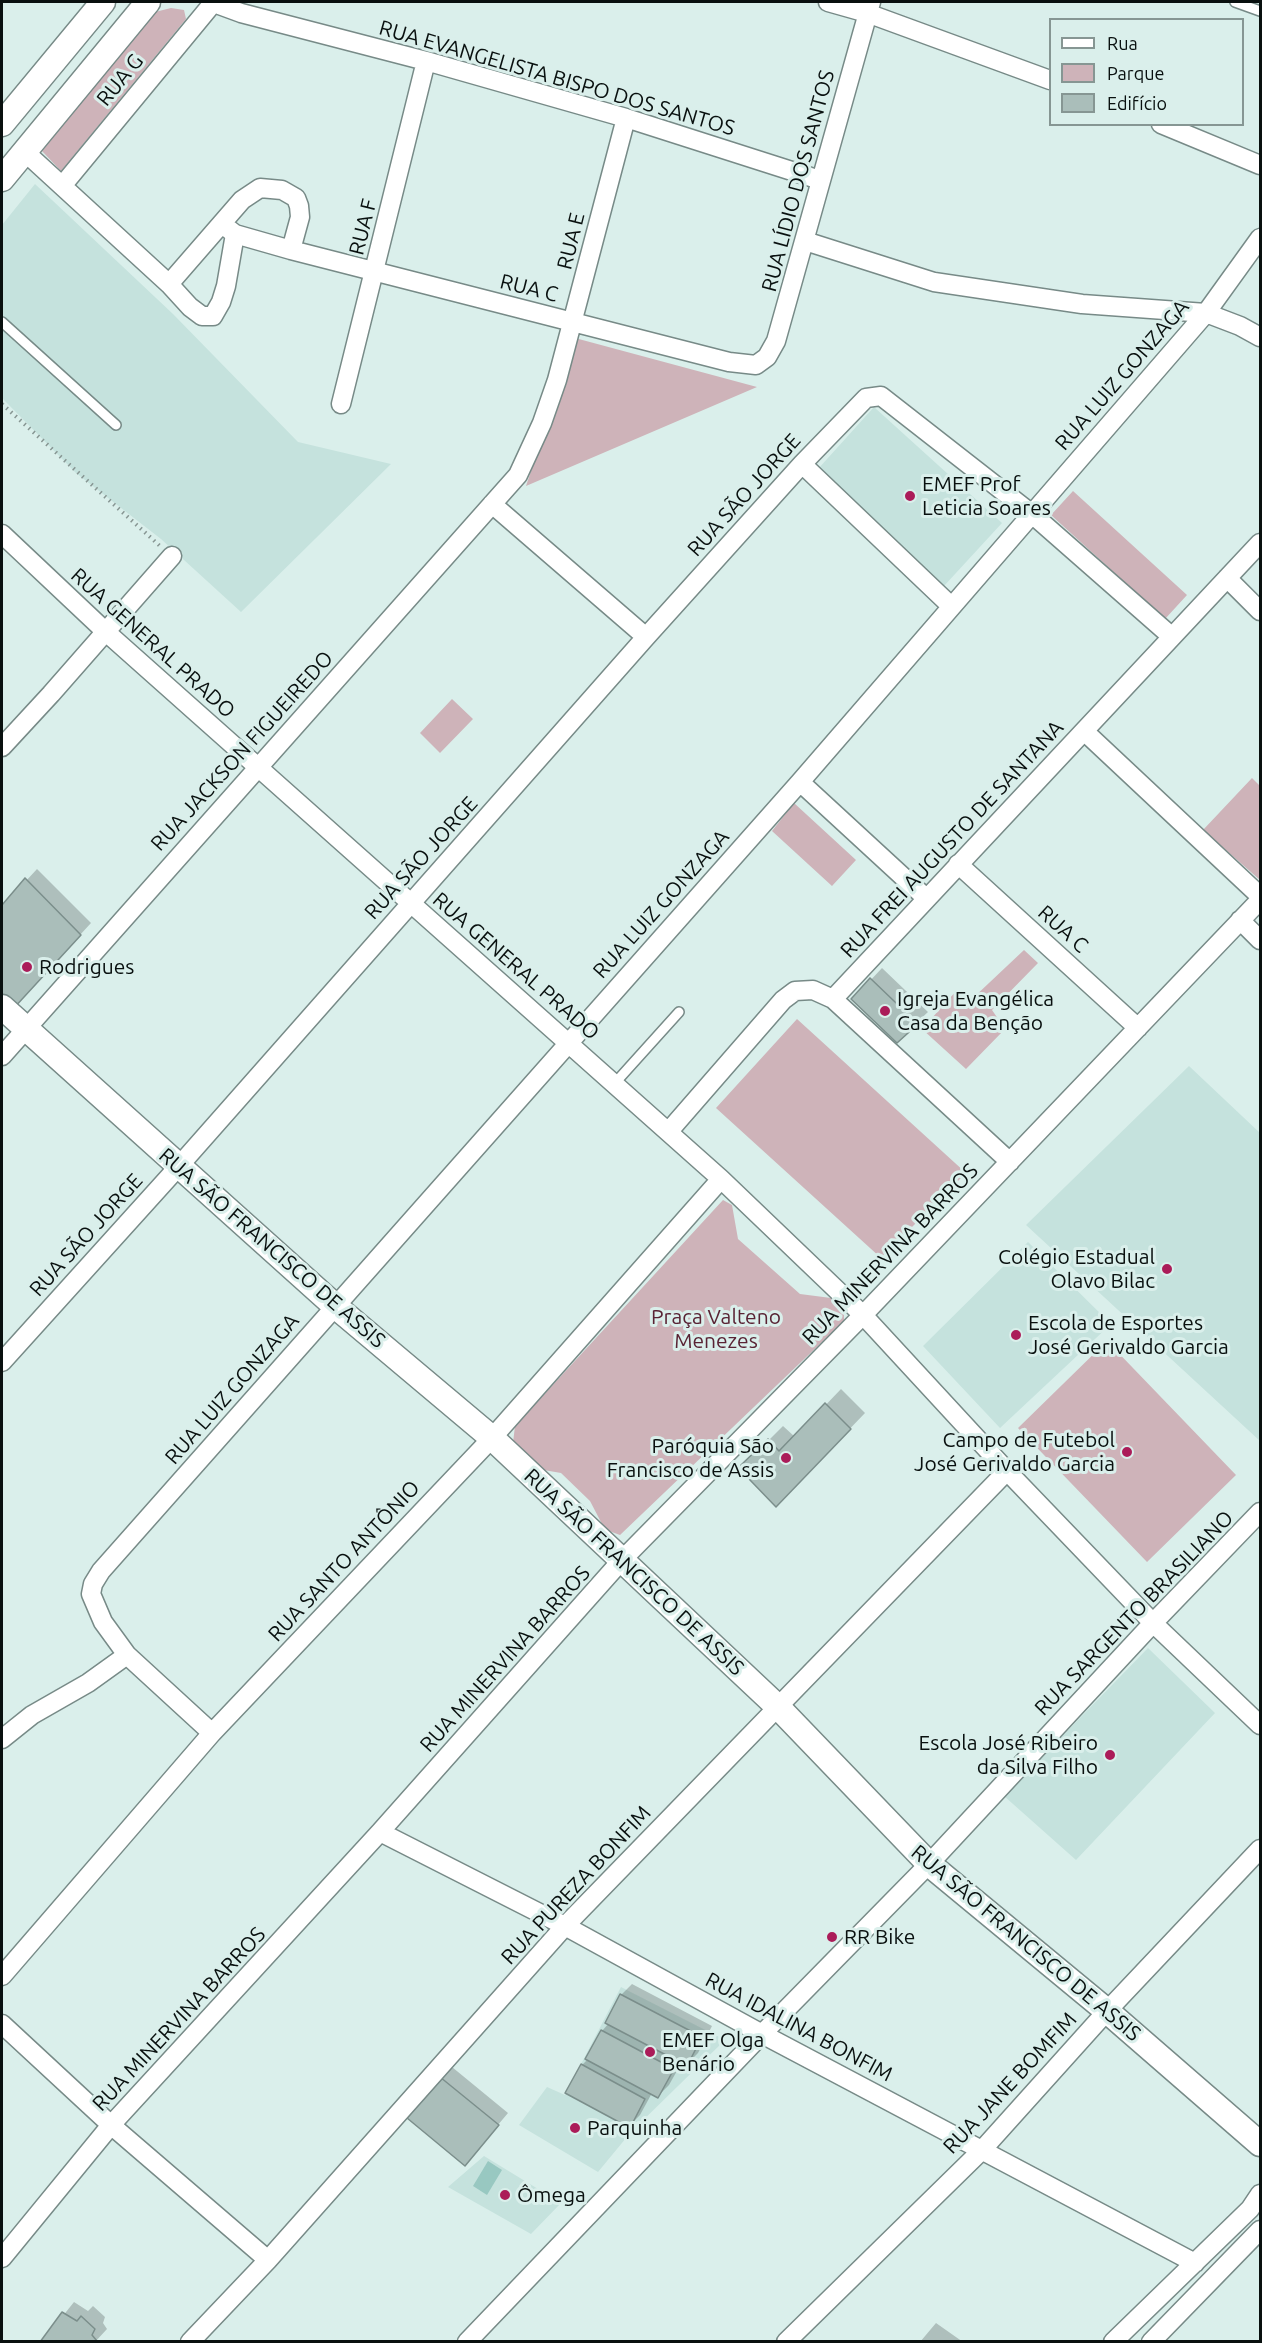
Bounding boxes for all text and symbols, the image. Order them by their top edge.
street label: RUA EVANGELISTA BISPO DOS SANTOS [376,15,738,141]
legend [1049,18,1244,126]
text: Rua [1107,33,1138,53]
street label: RUA G [91,49,149,111]
text: Parque [1107,63,1164,83]
street label: RUA LÍDIO DOS SANTOS [756,67,840,295]
text: Edifício [1107,93,1167,113]
street label: RUA F [344,196,382,258]
street label: RUA E [552,210,590,272]
street label: RUA C [497,269,561,307]
street label: RUA LUIZ GONZAGA [1050,295,1194,455]
street label: RUA SÃO JORGE [682,428,806,562]
place label: EMEF Prof Leticia Soares [922,471,1051,521]
marker: EMEF Prof Leticia Soares [903,489,917,503]
street label: RUA GENERAL PRADO [66,563,240,723]
street label: RUA JACKSON FIGUEIREDO [146,646,338,856]
street label: RUA FREI AUGUSTO DE SANTANA [835,715,1069,963]
street label: RUA SÃO JORGE [359,791,483,925]
street label: RUA LUIZ GONZAGA [588,824,734,984]
street label: RUA GENERAL PRADO [428,887,604,1045]
street label: RUA C [1033,900,1093,958]
place label: Rodrigues [39,954,134,980]
marker: Rodrigues [20,960,34,974]
place label: Igreja Evangélica Casa da Benção [897,986,1054,1036]
marker: Igreja Evangélica Casa da Benção [878,1004,892,1018]
street label: RUA SÃO FRANCISCO DE ASSIS [154,1143,390,1353]
street label: RUA MINERVINA BARROS [797,1158,983,1350]
street label: RUA SÃO JORGE [24,1168,148,1302]
place label: Colégio Estadual Olavo Bilac [998,1244,1155,1294]
marker: Colégio Estadual Olavo Bilac [1160,1262,1174,1276]
park label: Praça Valteno Menezes [651,1304,781,1354]
street label: RUA LUIZ GONZAGA [160,1309,304,1469]
place label: Escola de Esportes José Gerivaldo Garcia [1028,1310,1229,1360]
marker: Escola de Esportes José Gerivaldo Garcia [1009,1328,1023,1342]
place label: Campo de Futebol José Gerivaldo Garcia [914,1427,1115,1477]
place label: Paróquia São Francisco de Assis [607,1433,774,1483]
marker: Campo de Futebol José Gerivaldo Garcia [1120,1445,1134,1459]
marker: Paróquia São Francisco de Assis [779,1451,793,1465]
street label: RUA SÃO FRANCISCO DE ASSIS [519,1463,749,1681]
street label: RUA SANTO ANTÔNIO [263,1475,425,1647]
street label: RUA SARGENTO BRASILIANO [1029,1505,1239,1721]
street label: RUA MINERVINA BARROS [415,1561,595,1757]
place label: Escola José Ribeiro da Silva Filho [918,1730,1098,1780]
marker: Escola José Ribeiro da Silva Filho [1103,1748,1117,1762]
street label: RUA PUREZA BONFIM [496,1800,656,1970]
street label: RUA SÃO FRANCISCO DE ASSIS [906,1840,1146,2046]
street label: RUA MINERVINA BARROS [87,1922,271,2116]
place label: RR Bike [844,1924,915,1950]
marker: RR Bike [825,1930,839,1944]
street label: RUA IDALINA BONFIM [701,1967,897,2087]
street label: RUA JANE BOMFIM [938,2007,1082,2159]
place label: EMEF Olga Benário [662,2027,764,2077]
marker: EMEF Olga Benário [643,2045,657,2059]
place label: Parquinha [587,2115,682,2141]
marker: Parquinha [568,2121,582,2135]
place label: Ômega [517,2182,586,2208]
marker: Ômega [498,2188,512,2202]

